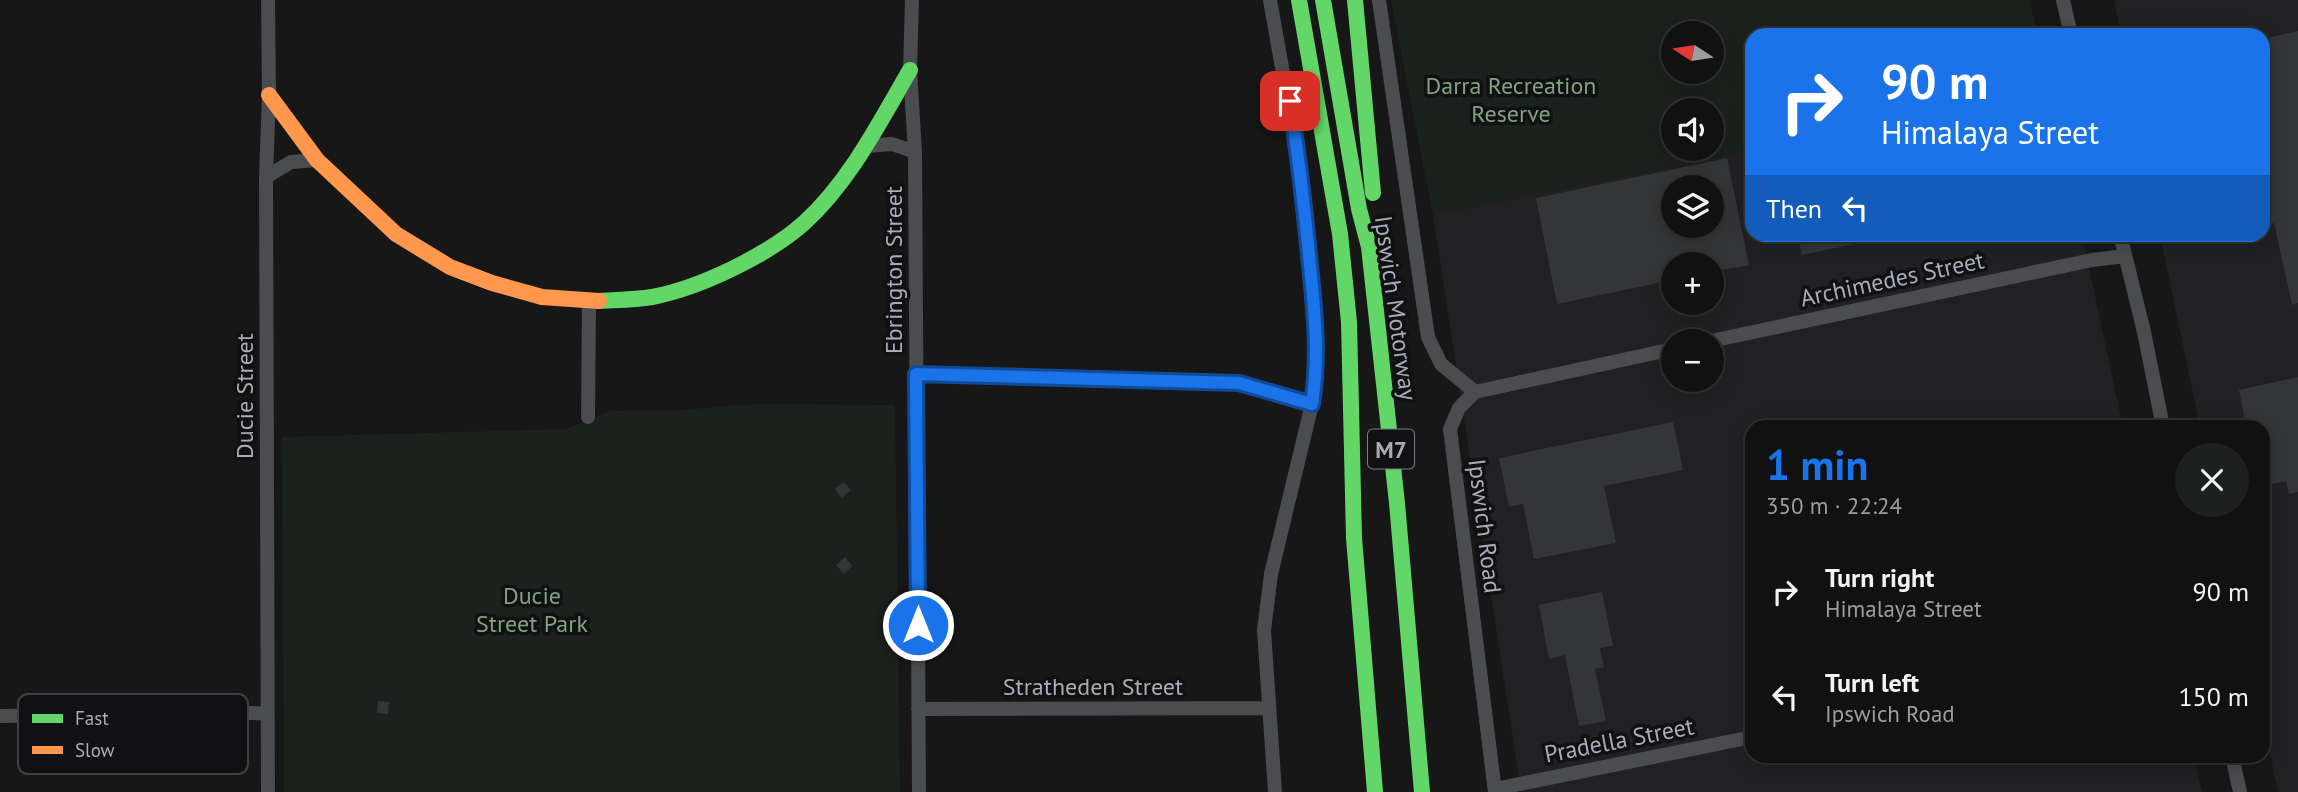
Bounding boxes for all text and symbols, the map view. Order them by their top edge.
north arrow [1661,21,1724,84]
map controls [1661,21,1724,392]
text: 90 m [1881,49,1988,113]
icon: right [1766,56,1857,147]
park label: Darra Recreation Reserve [1426,70,1596,129]
pin [1260,71,1320,131]
icon: arrive [1271,82,1309,120]
button: sound [1661,98,1724,161]
text: Himalaya Street [1881,111,2099,153]
button: layers [1661,175,1724,238]
street label: Ebrington Street [878,186,909,354]
icon: left [1836,189,1874,227]
text: Then [1766,192,1822,225]
street label: Ipswich Motorway [1368,214,1424,402]
street label: Archimedes Street [1797,244,1987,314]
button: + [1661,252,1724,315]
button: − [1661,329,1724,392]
street label: Ducie Street [229,333,260,459]
road number: M7 [1368,430,1414,468]
text: 1 min [1766,437,1868,492]
button: close [2175,443,2249,517]
street label: Ipswich Road [1461,457,1509,595]
text: 350 m · 22:24 [1766,491,1902,520]
text: Turn right [1825,561,1934,594]
icon: right [1766,573,1804,611]
text: 90 m [2193,575,2249,608]
park label: Ducie Street Park [476,580,588,639]
position arrow [881,588,955,662]
text: Himalaya Street [1825,594,1982,623]
text: Turn left [1825,666,1919,699]
street label: Stratheden Street [1003,671,1183,702]
icon: left [1766,678,1804,716]
text: 150 m [2178,680,2249,713]
legend [18,694,248,774]
text: Ipswich Road [1825,699,1955,728]
text: Fast [75,706,109,730]
street label: Pradella Street [1542,710,1696,770]
text: Slow [75,738,115,762]

